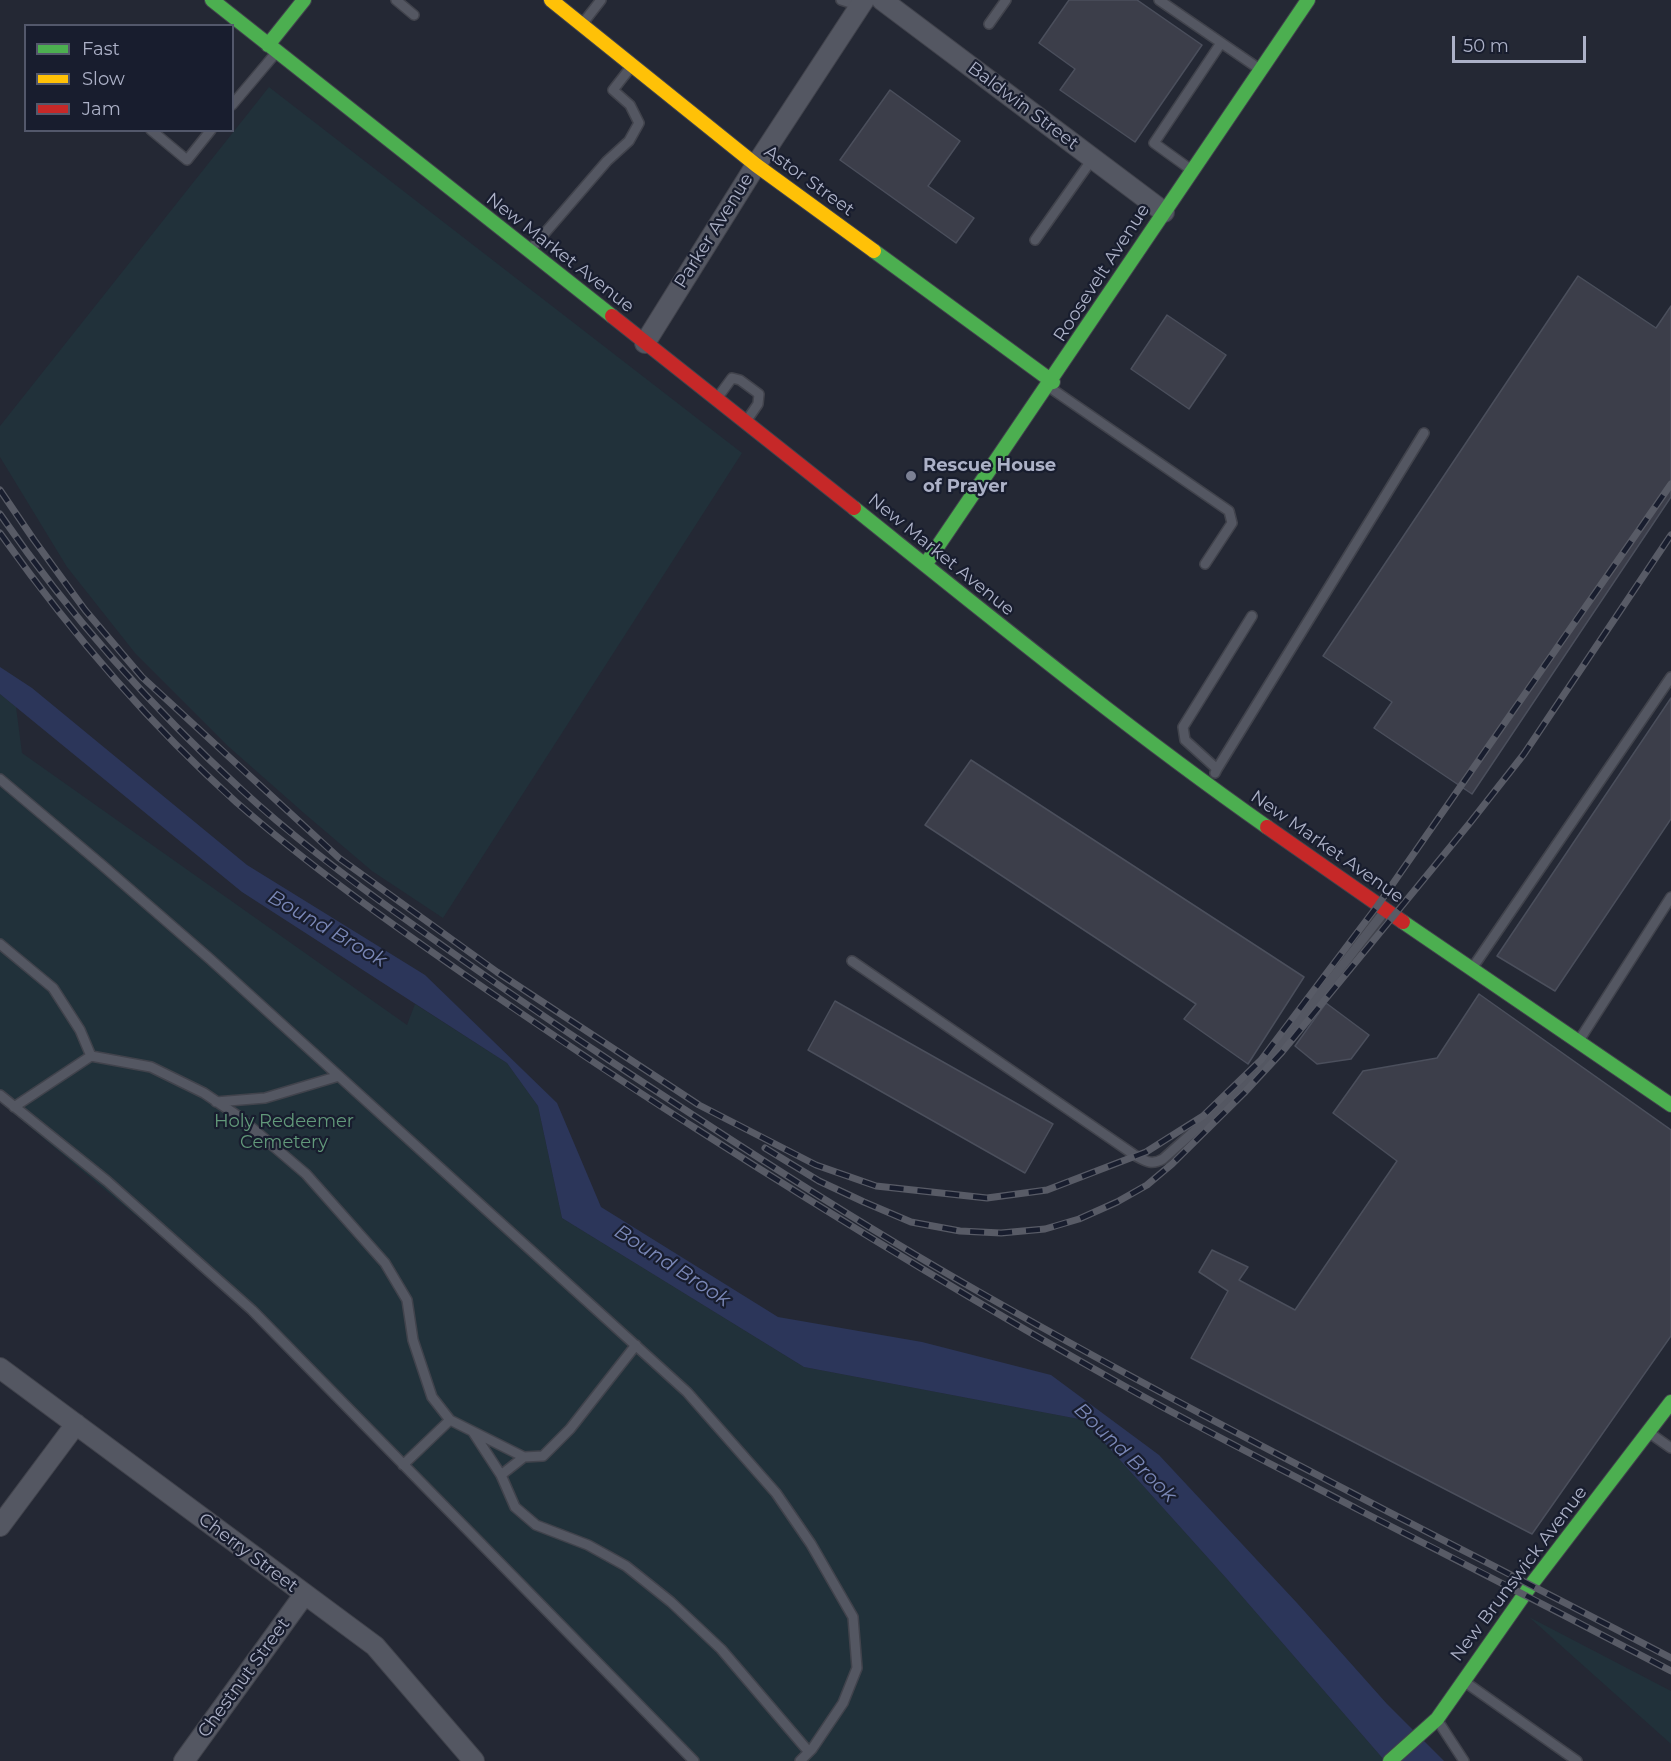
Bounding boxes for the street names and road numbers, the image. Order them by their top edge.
street label: Baldwin Street [963,57,1083,155]
street label: Astor Street [760,141,858,221]
street label: Parker Avenue [670,170,758,292]
street label: New Market Avenue [482,188,638,318]
street label: Roosevelt Avenue [1049,200,1155,346]
street label: New Market Avenue [863,489,1019,621]
street label: New Market Avenue [1246,786,1408,908]
street label: New Brunswick Avenue [1446,1482,1592,1666]
street label: Cherry Street [194,1509,302,1597]
street label: Chestnut Street [193,1614,295,1742]

